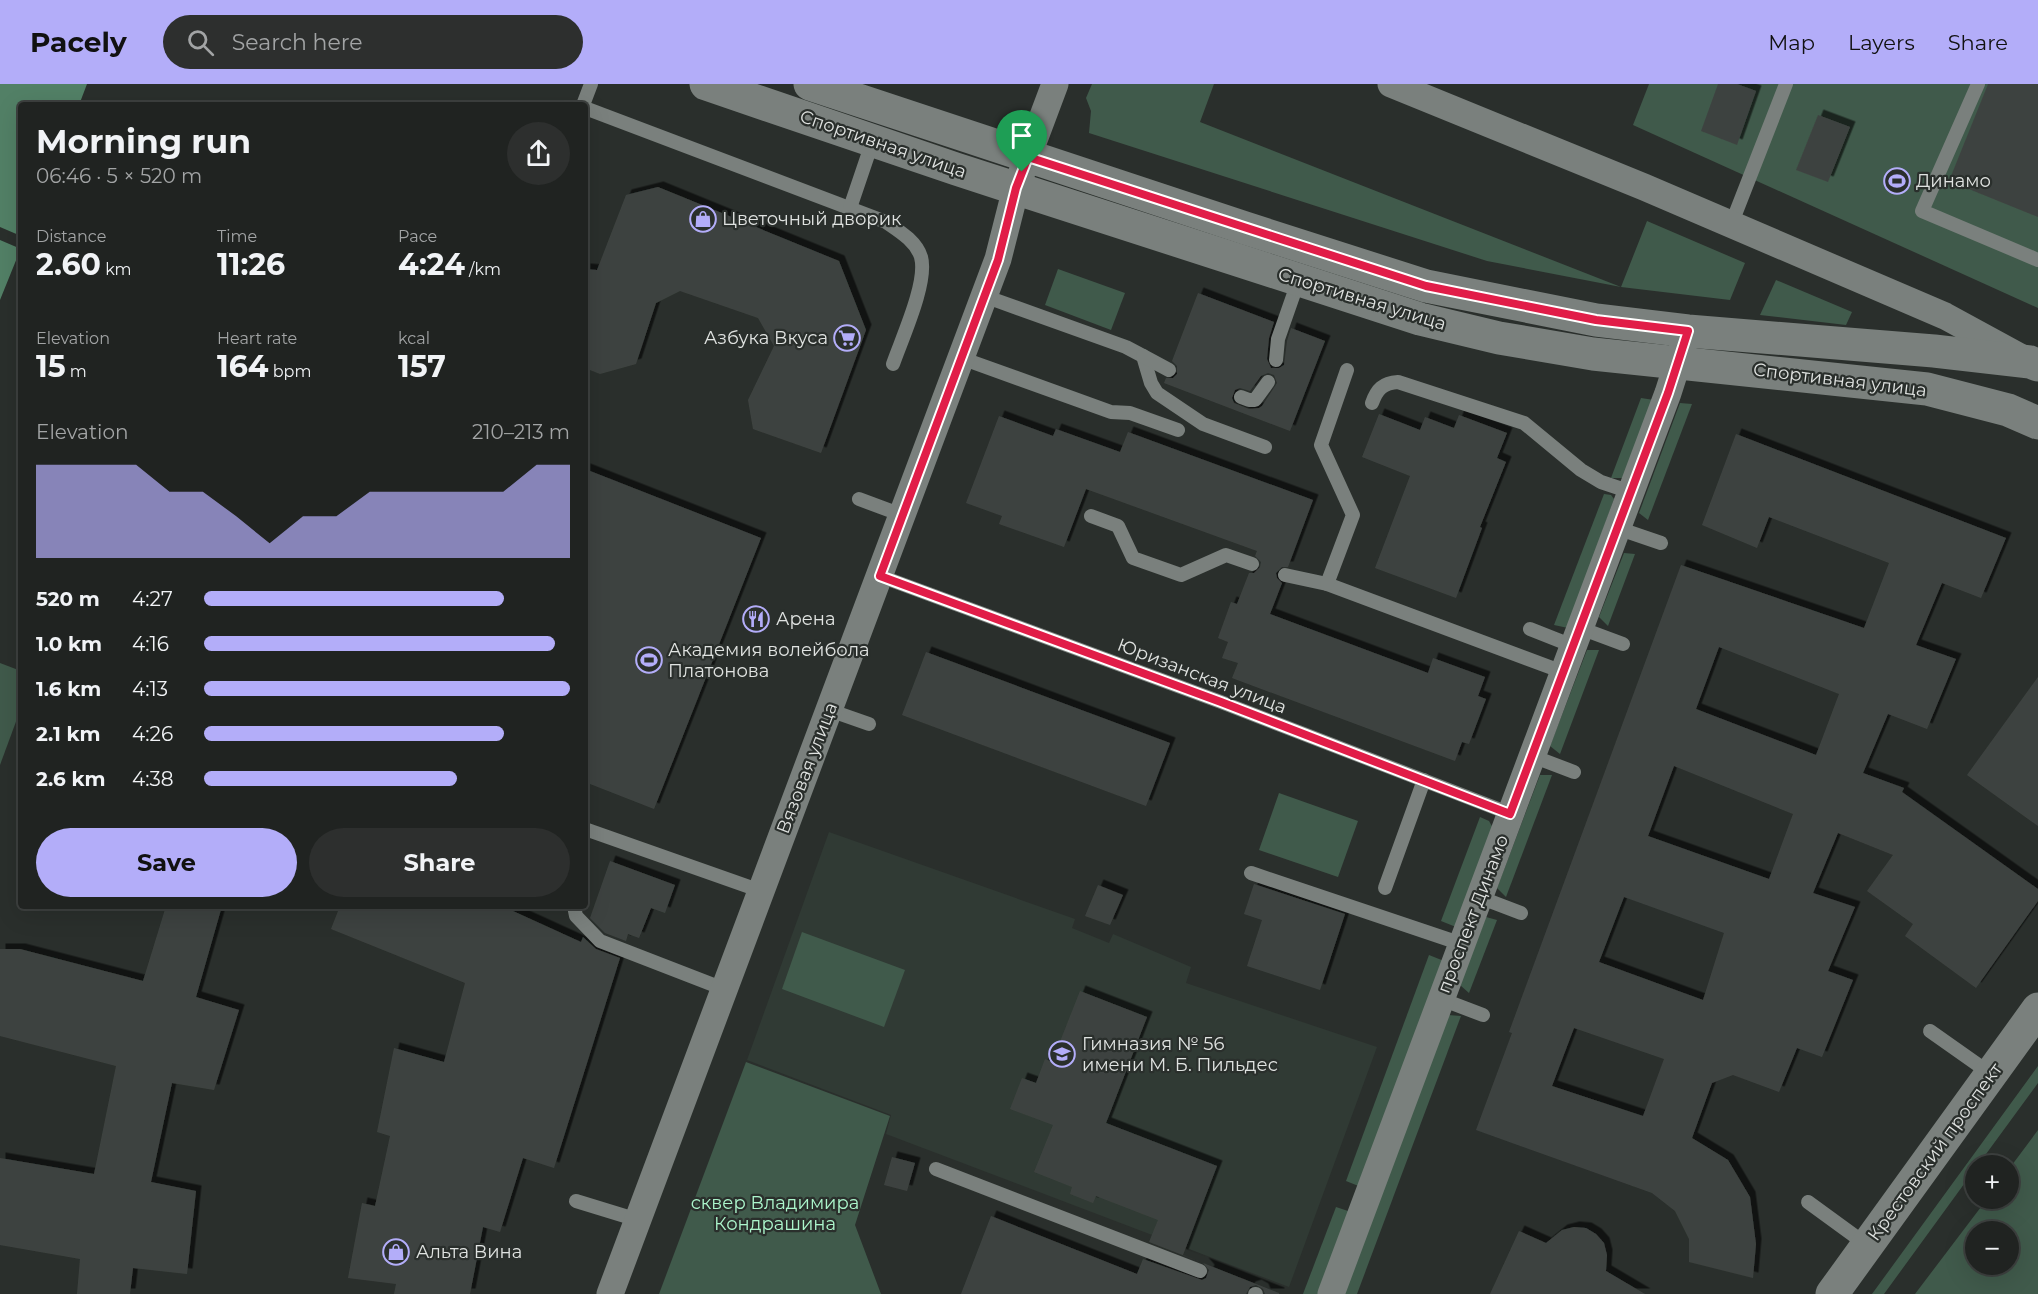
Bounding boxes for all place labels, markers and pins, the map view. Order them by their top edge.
pin [996,110,1047,172]
sports icon: Динамо [1882,166,1912,196]
place label: Динамо [1916,170,1991,192]
shop icon: Цветочный дворик [688,204,718,234]
place label: Цветочный дворик [722,208,902,230]
supermarket icon: Азбука Вкуса [832,323,862,353]
place label: Азбука Вкуса [704,327,828,349]
restaurant icon: Арена [741,604,771,634]
place label: Арена [776,608,836,630]
place label: Академия волейбола Платонова [668,639,870,682]
sports icon: Академия волейбола Платонова [634,645,664,675]
place label: Гимназия № 56 имени М. Б. Пильдес [1082,1033,1278,1076]
school or university icon: Гимназия № 56 имени М. Б. Пильдес [1047,1039,1077,1069]
shop icon: Альта Вина [381,1237,411,1267]
place label: Альта Вина [416,1241,522,1263]

